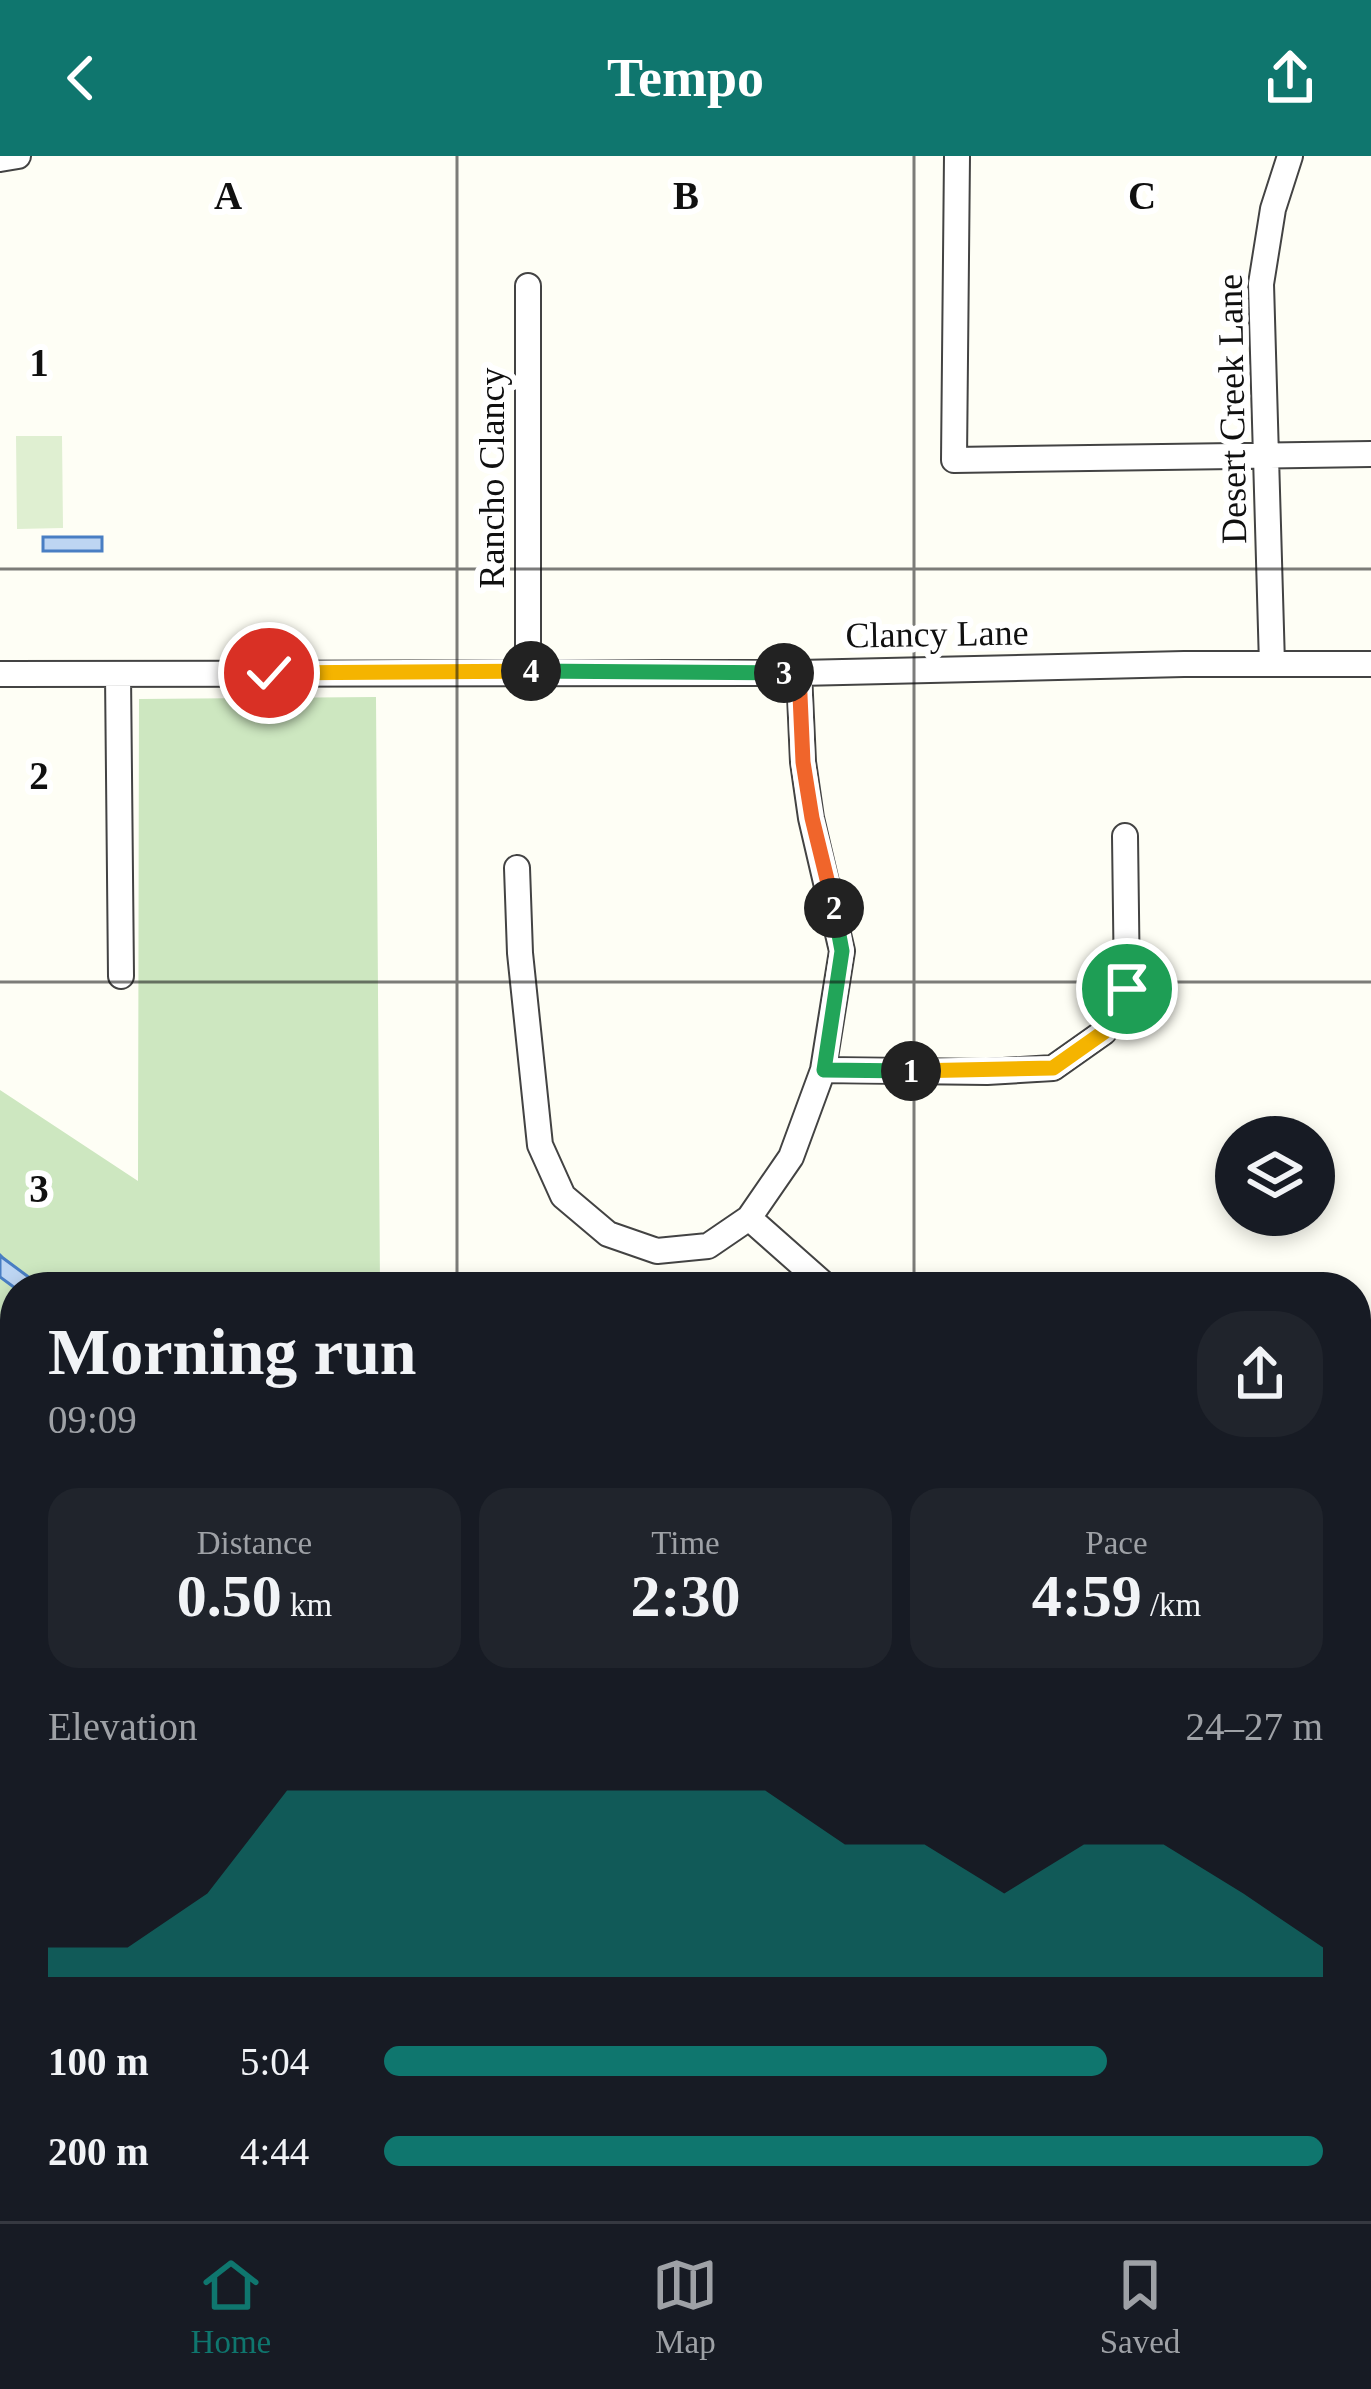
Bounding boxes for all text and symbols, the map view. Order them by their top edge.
icon: back [48,45,114,111]
icon: share [1257,45,1323,111]
text: Tempo [607,48,764,108]
text: A [214,174,242,217]
text: B [673,174,699,217]
text: C [1128,174,1156,217]
street label: Desert Creek Lane [1210,274,1254,544]
text: 1 [29,341,49,384]
street label: Rancho Clancy [472,368,512,588]
street label: Clancy Lane [845,612,1029,656]
pin [218,622,320,724]
icon: check [236,640,302,706]
pin: 4 [501,641,561,701]
pin: 3 [754,643,814,703]
text: 4 [523,653,539,689]
text: 3 [776,655,792,691]
text: 2 [29,754,49,797]
pin: 2 [804,878,864,938]
text: 2 [826,890,842,926]
pin [1076,938,1178,1040]
icon: arrive [1094,956,1160,1022]
pin: 1 [881,1041,941,1101]
text: 1 [903,1053,919,1089]
map controls [1215,1116,1335,1236]
button: layers [1215,1116,1335,1236]
text: 3 [29,1167,49,1210]
button: share [1197,1311,1323,1437]
text: Morning run [48,1315,417,1388]
text: 09:09 [48,1398,137,1441]
text: Distance [197,1525,312,1561]
text: Time [651,1525,720,1561]
text: Pace [1085,1525,1148,1561]
text: 0.50 [177,1563,282,1629]
text: 2:30 [631,1563,740,1629]
text: 4:59 [1032,1563,1142,1629]
text: km [282,1587,332,1623]
text: /km [1142,1587,1201,1623]
text: Elevation [48,1705,197,1748]
text: 24–27 m [1185,1705,1323,1748]
text: 100 m [48,2040,149,2083]
text: 5:04 [240,2040,309,2083]
text: 200 m [48,2130,149,2173]
text: 4:44 [240,2130,309,2173]
tab: Home [191,2252,271,2361]
tab: Map [652,2252,718,2361]
tab: Saved [1100,2252,1180,2361]

